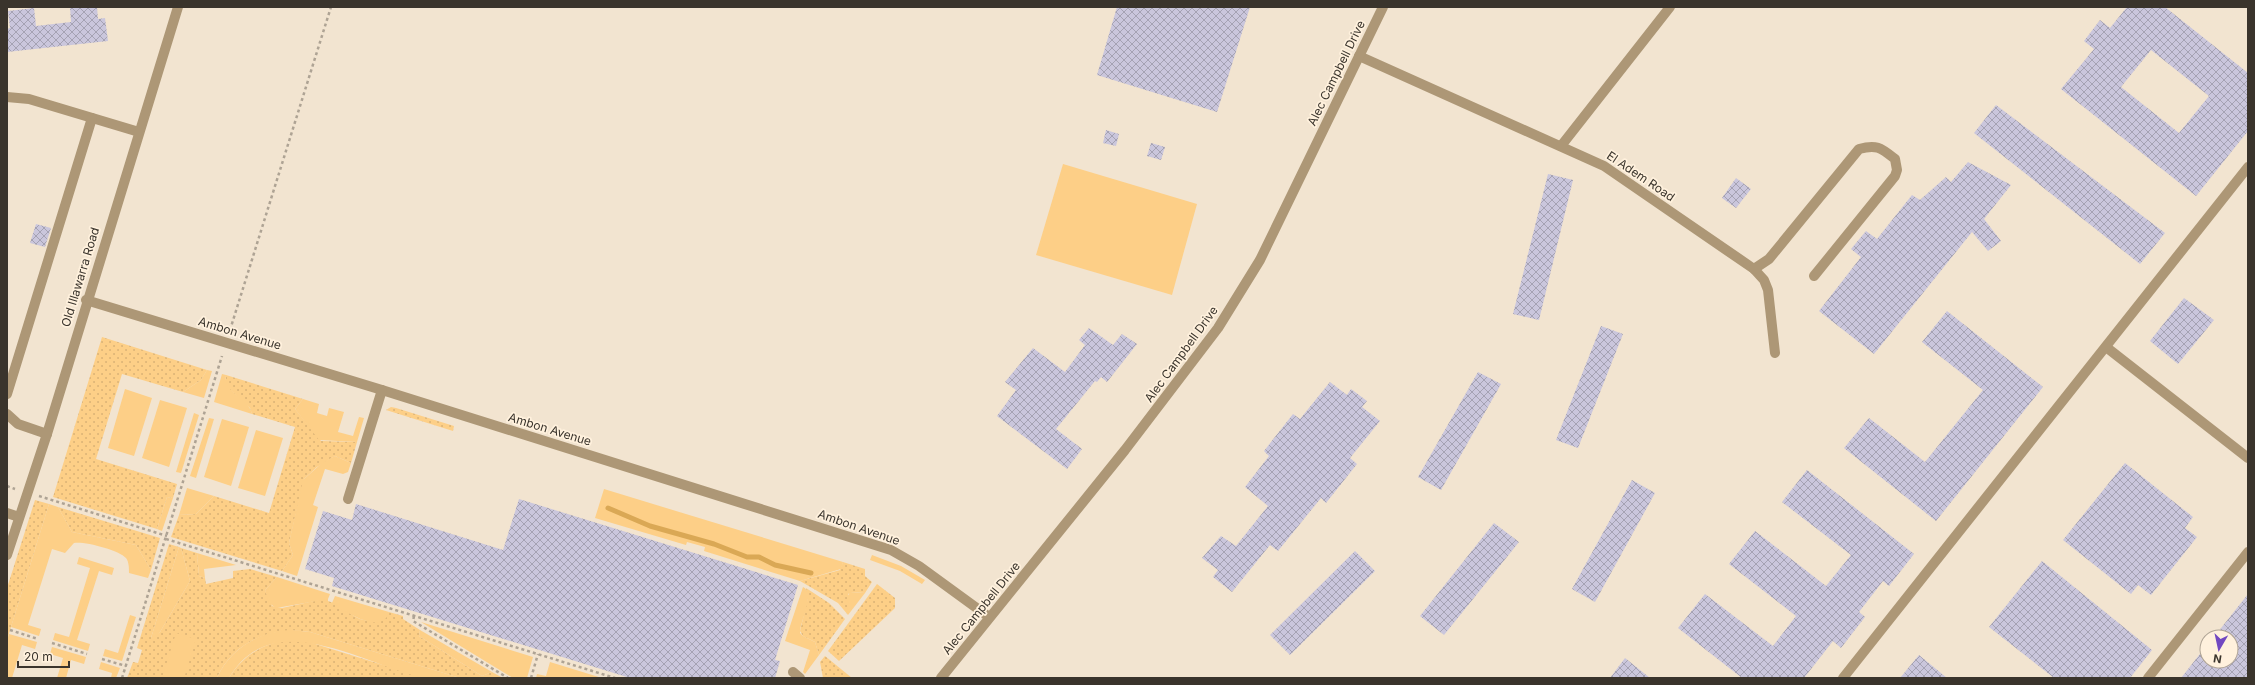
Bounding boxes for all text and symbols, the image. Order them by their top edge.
street label: Alec Campbell Drive [1304,18,1368,128]
street label: El Adem Road [1604,148,1678,204]
street label: Old Illawarra Road [58,225,102,329]
street label: Alec Campbell Drive [1141,303,1221,405]
street label: Ambon Avenue [197,313,283,353]
street label: Ambon Avenue [507,409,593,449]
street label: Ambon Avenue [816,506,902,548]
street label: Alec Campbell Drive [939,559,1023,657]
north arrow [2199,629,2239,669]
scale bar [18,643,69,669]
text: 20 m [24,649,53,664]
text: N [2212,651,2223,666]

